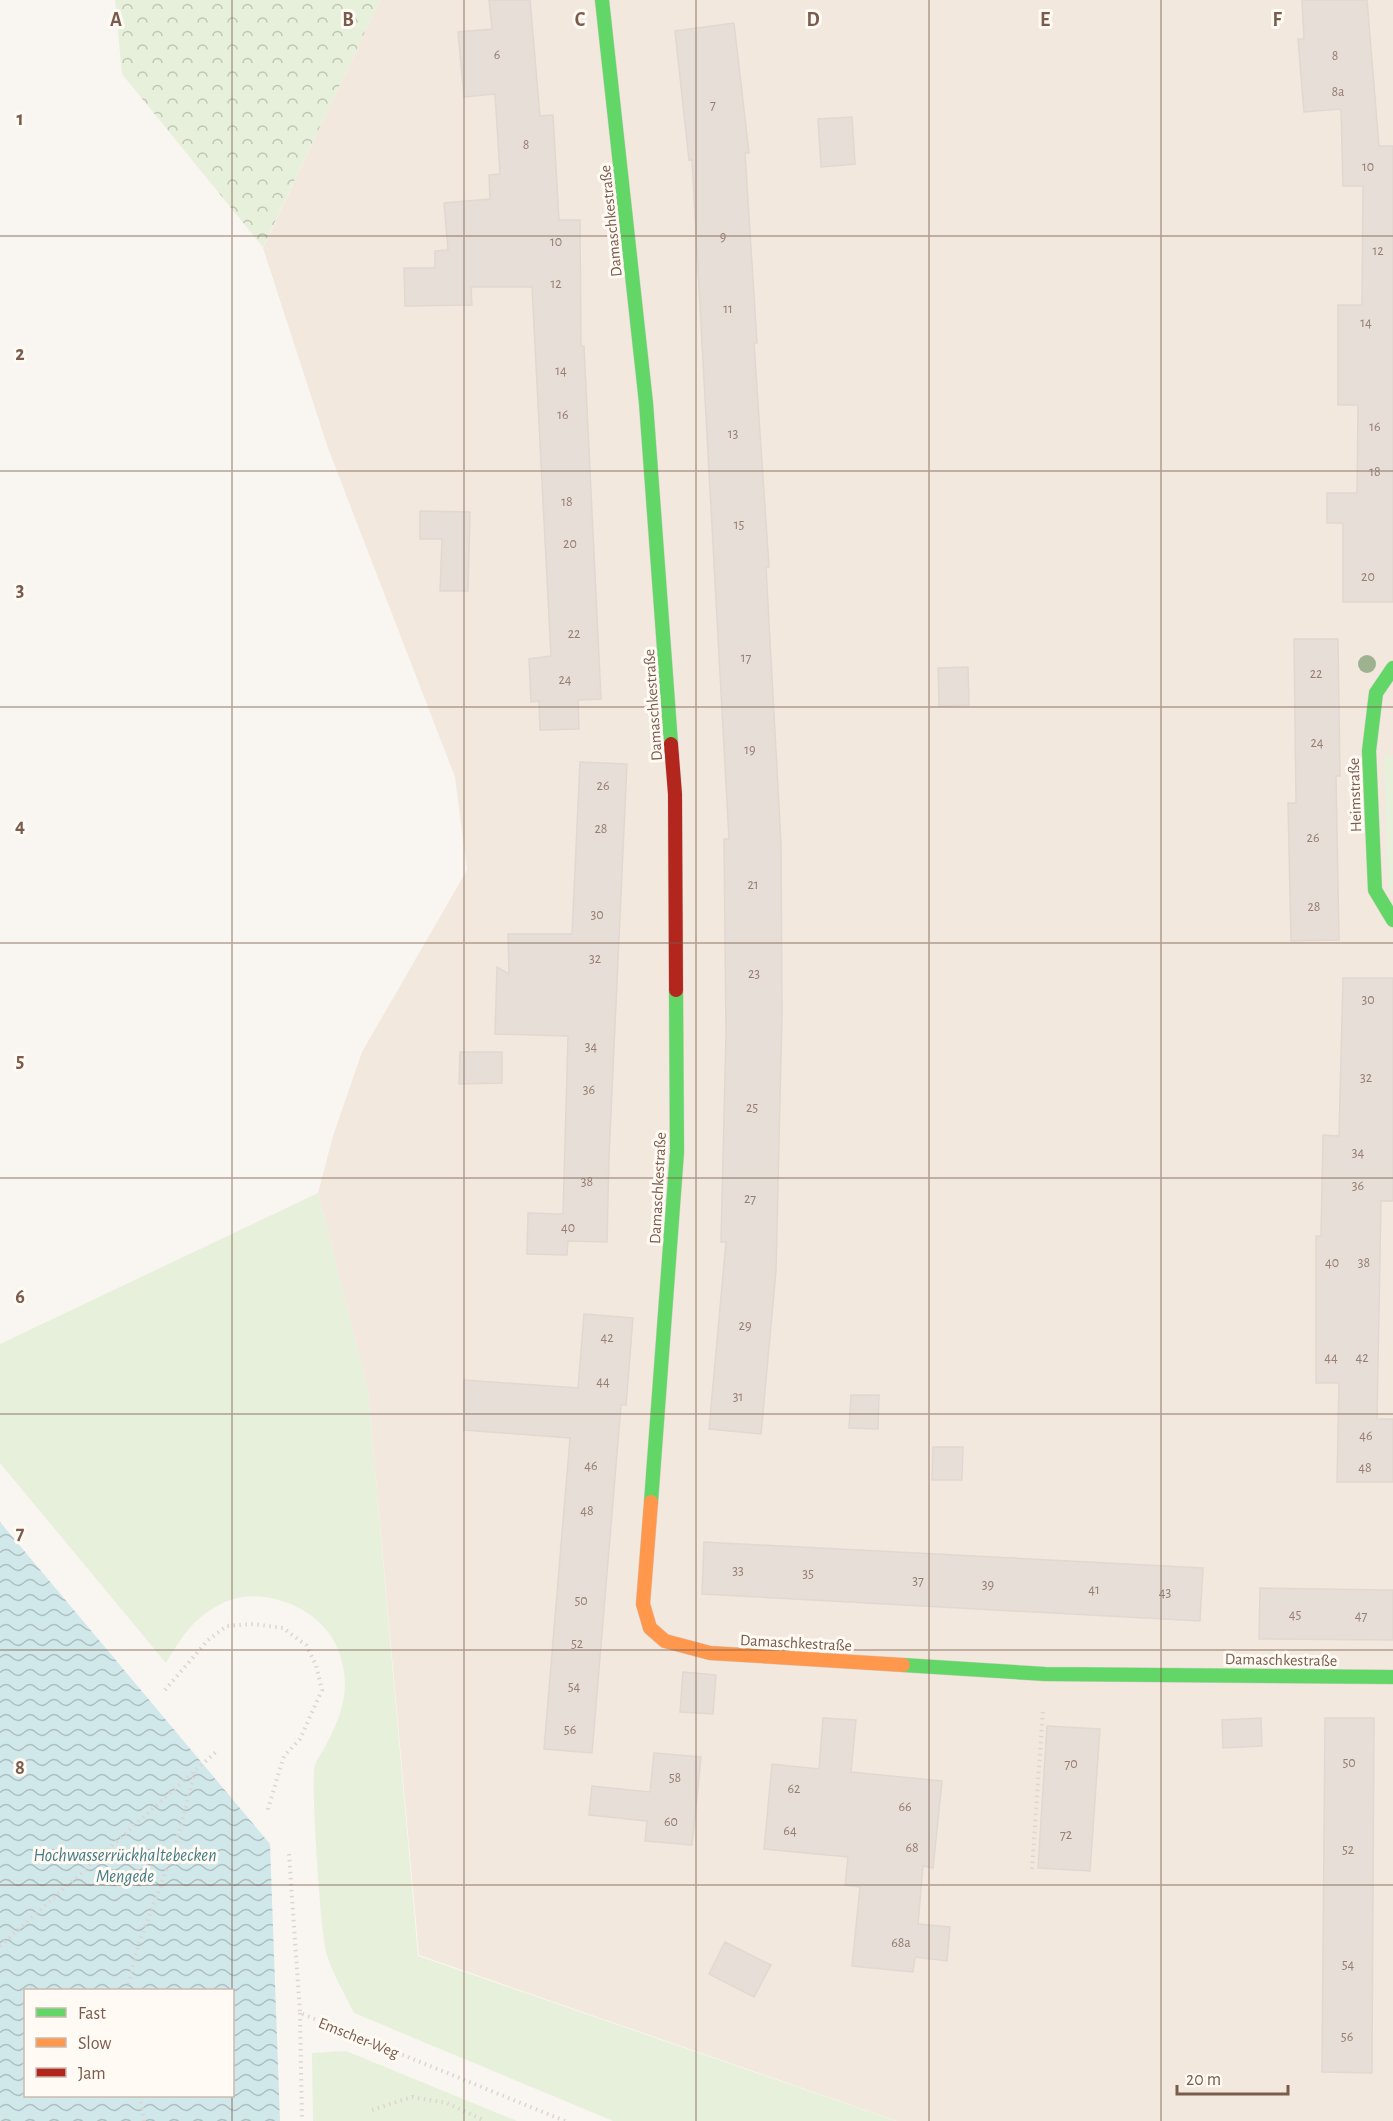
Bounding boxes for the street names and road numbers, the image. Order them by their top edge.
street label: Damaschkestraße [597,164,625,278]
street label: Damaschkestraße [641,648,665,761]
street label: Heimstraße [1346,758,1364,832]
street label: Damaschkestraße [647,1132,669,1245]
street label: Damaschkestraße [739,1632,852,1654]
street label: Damaschkestraße [1225,1651,1337,1669]
street label: Emscher-Weg [316,2015,401,2061]

